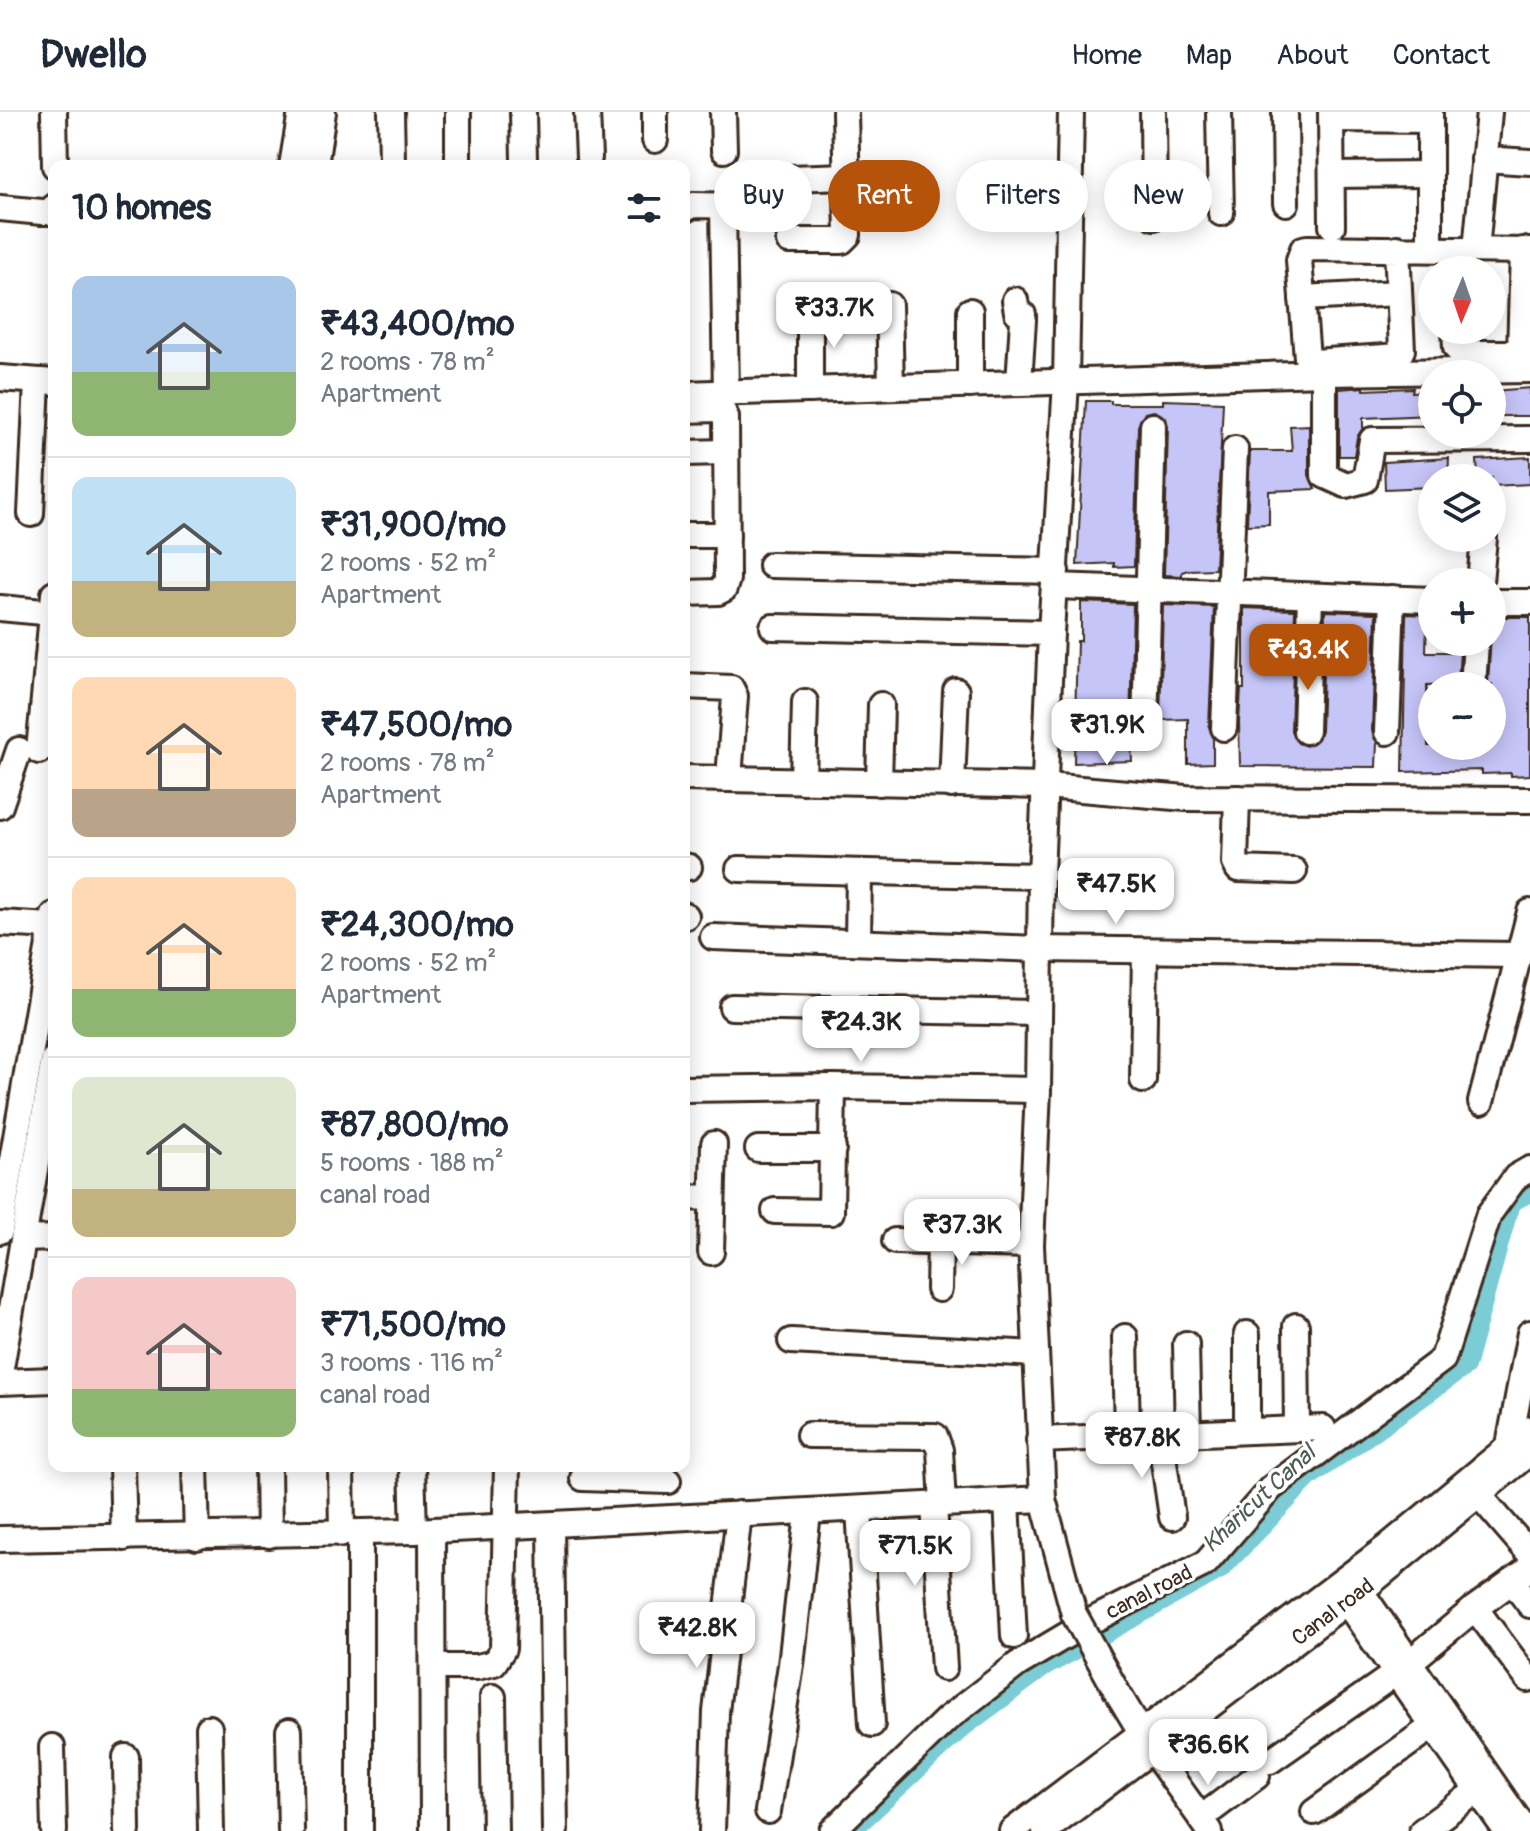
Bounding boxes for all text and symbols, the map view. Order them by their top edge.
text: Dwello [40,31,147,79]
text: Home [1071,38,1142,73]
text: Map [1186,38,1232,73]
text: About [1276,38,1349,73]
text: Contact [1393,38,1490,73]
chip: Buy [714,160,812,232]
chip: Rent [828,160,940,232]
chip: Filters [956,160,1088,232]
chip: New [1104,160,1212,232]
icon: filters [622,186,666,230]
text: 10 homes [72,187,211,230]
north arrow [1418,256,1506,344]
map controls [1418,256,1506,760]
pin: ₹33.7K [769,282,899,350]
text: ₹33.7K [794,292,874,324]
text: ₹43,400/mo [320,303,515,346]
icon: home [136,308,232,404]
text: 2 rooms · 78 m² [320,346,495,378]
button: locate [1418,360,1506,448]
text: Apartment [320,378,441,410]
button: layers [1418,464,1506,552]
text: ₹31,900/mo [320,504,506,547]
icon: home [136,509,232,605]
text: 2 rooms · 52 m² [320,547,496,579]
button: + [1418,568,1506,656]
text: Apartment [320,579,441,611]
pin: ₹43.4K [1243,624,1373,692]
text: ₹43.4K [1267,634,1349,666]
button: − [1418,672,1506,760]
pin: ₹31.9K [1042,699,1172,767]
text: ₹47,500/mo [320,704,512,747]
icon: home [136,709,232,805]
text: ₹31.9K [1069,709,1145,741]
text: 2 rooms · 78 m² [320,747,495,779]
text: Apartment [320,779,441,811]
pin: ₹47.5K [1051,858,1181,926]
text: ₹47.5K [1076,868,1156,900]
text: ₹24,300/mo [320,904,514,947]
icon: home [136,909,232,1005]
text: 2 rooms · 52 m² [320,947,496,979]
text: Apartment [320,979,441,1011]
pin: ₹24.3K [796,996,926,1064]
text: ₹24.3K [820,1006,902,1038]
text: ₹87,800/mo [320,1104,508,1147]
icon: home [136,1109,232,1205]
text: 5 rooms · 188 m² [320,1147,504,1179]
text: canal road [320,1179,431,1211]
pin: ₹37.3K [897,1199,1027,1267]
text: ₹37.3K [922,1209,1002,1241]
text: ₹71,500/mo [320,1304,506,1347]
icon: home [136,1309,232,1405]
text: 3 rooms · 116 m² [320,1347,503,1379]
text: canal road [320,1379,431,1411]
pin: ₹87.8K [1077,1412,1207,1480]
text: ₹87.8K [1104,1422,1180,1454]
water label: Kharicut Canal [1196,1438,1323,1559]
pin: ₹71.5K [850,1520,980,1588]
text: ₹71.5K [878,1530,952,1562]
street label: canal road [1101,1558,1197,1626]
street label: Canal road [1286,1572,1380,1652]
pin: ₹42.8K [632,1602,762,1670]
text: ₹42.8K [657,1612,737,1644]
pin: ₹36.6K [1143,1719,1273,1787]
text: ₹36.6K [1167,1729,1249,1761]

